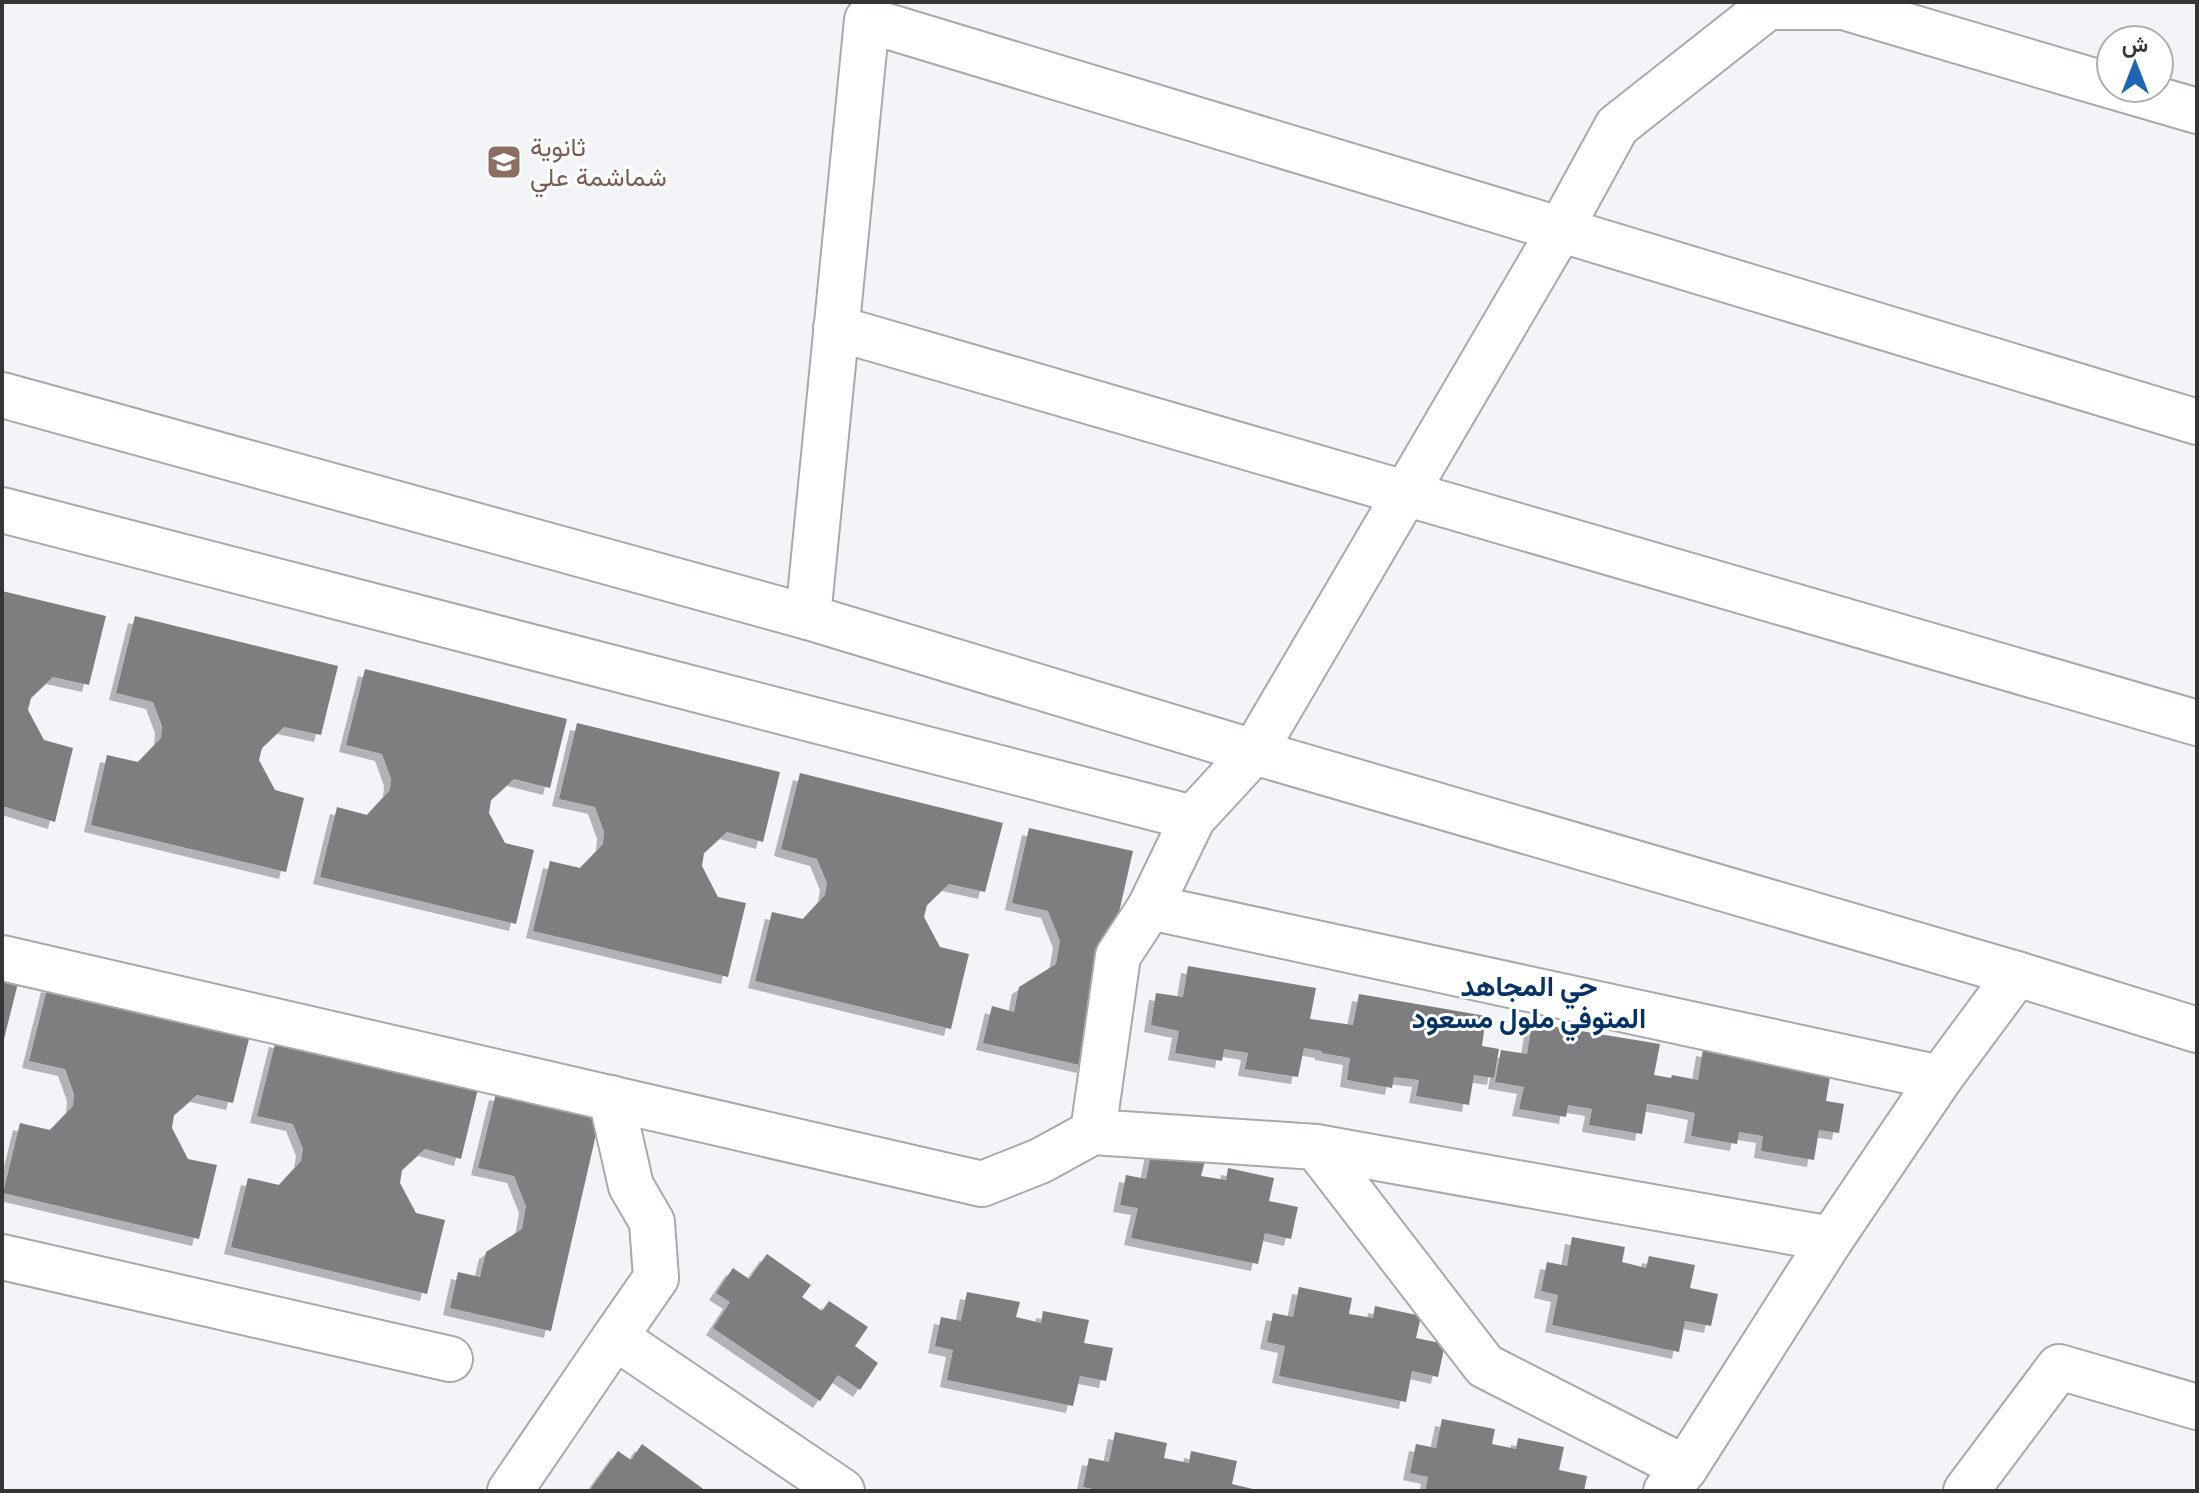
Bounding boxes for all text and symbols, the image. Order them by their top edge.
north arrow [2095,24,2175,104]
text: ش [2122,29,2148,60]
place label: ثانوية شماشمة علي [530,129,667,198]
school or university icon: ثانوية شماشمة علي [485,143,523,181]
district label: حي المجاهد المتوفي ملول مسعود [1412,967,1646,1042]

